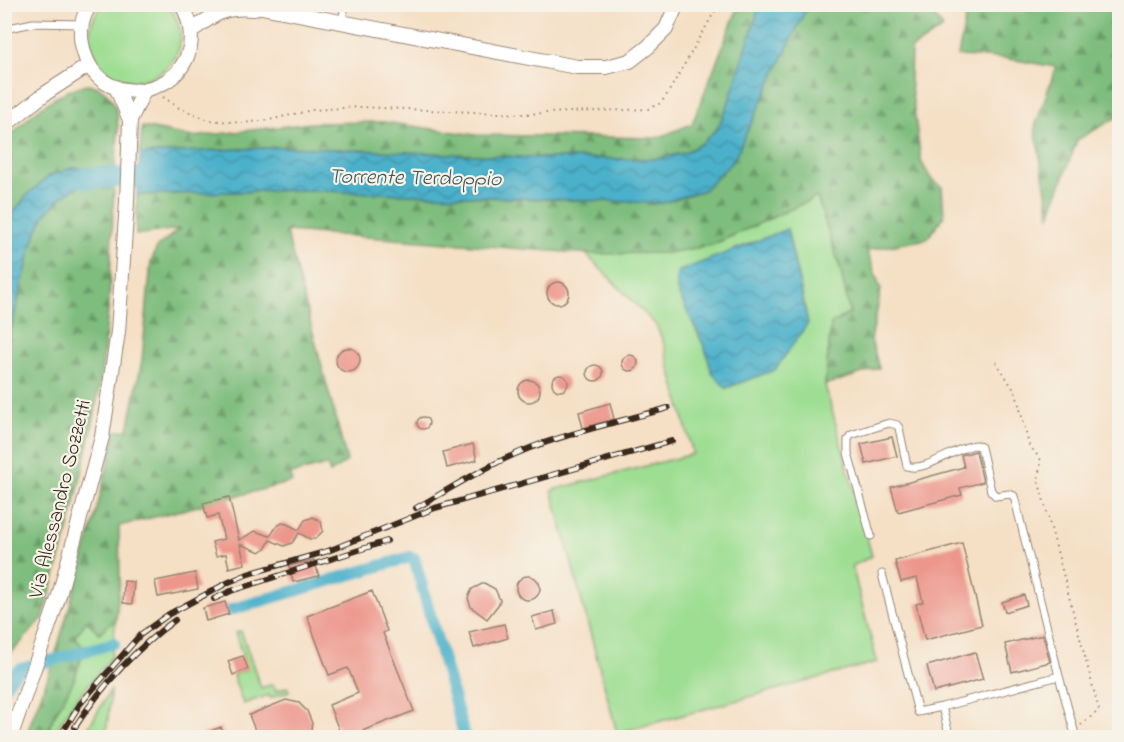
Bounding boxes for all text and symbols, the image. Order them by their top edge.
water label: Torrente Terdoppio [328,161,503,197]
street label: Via Alessandro Sozzetti [22,396,100,603]

